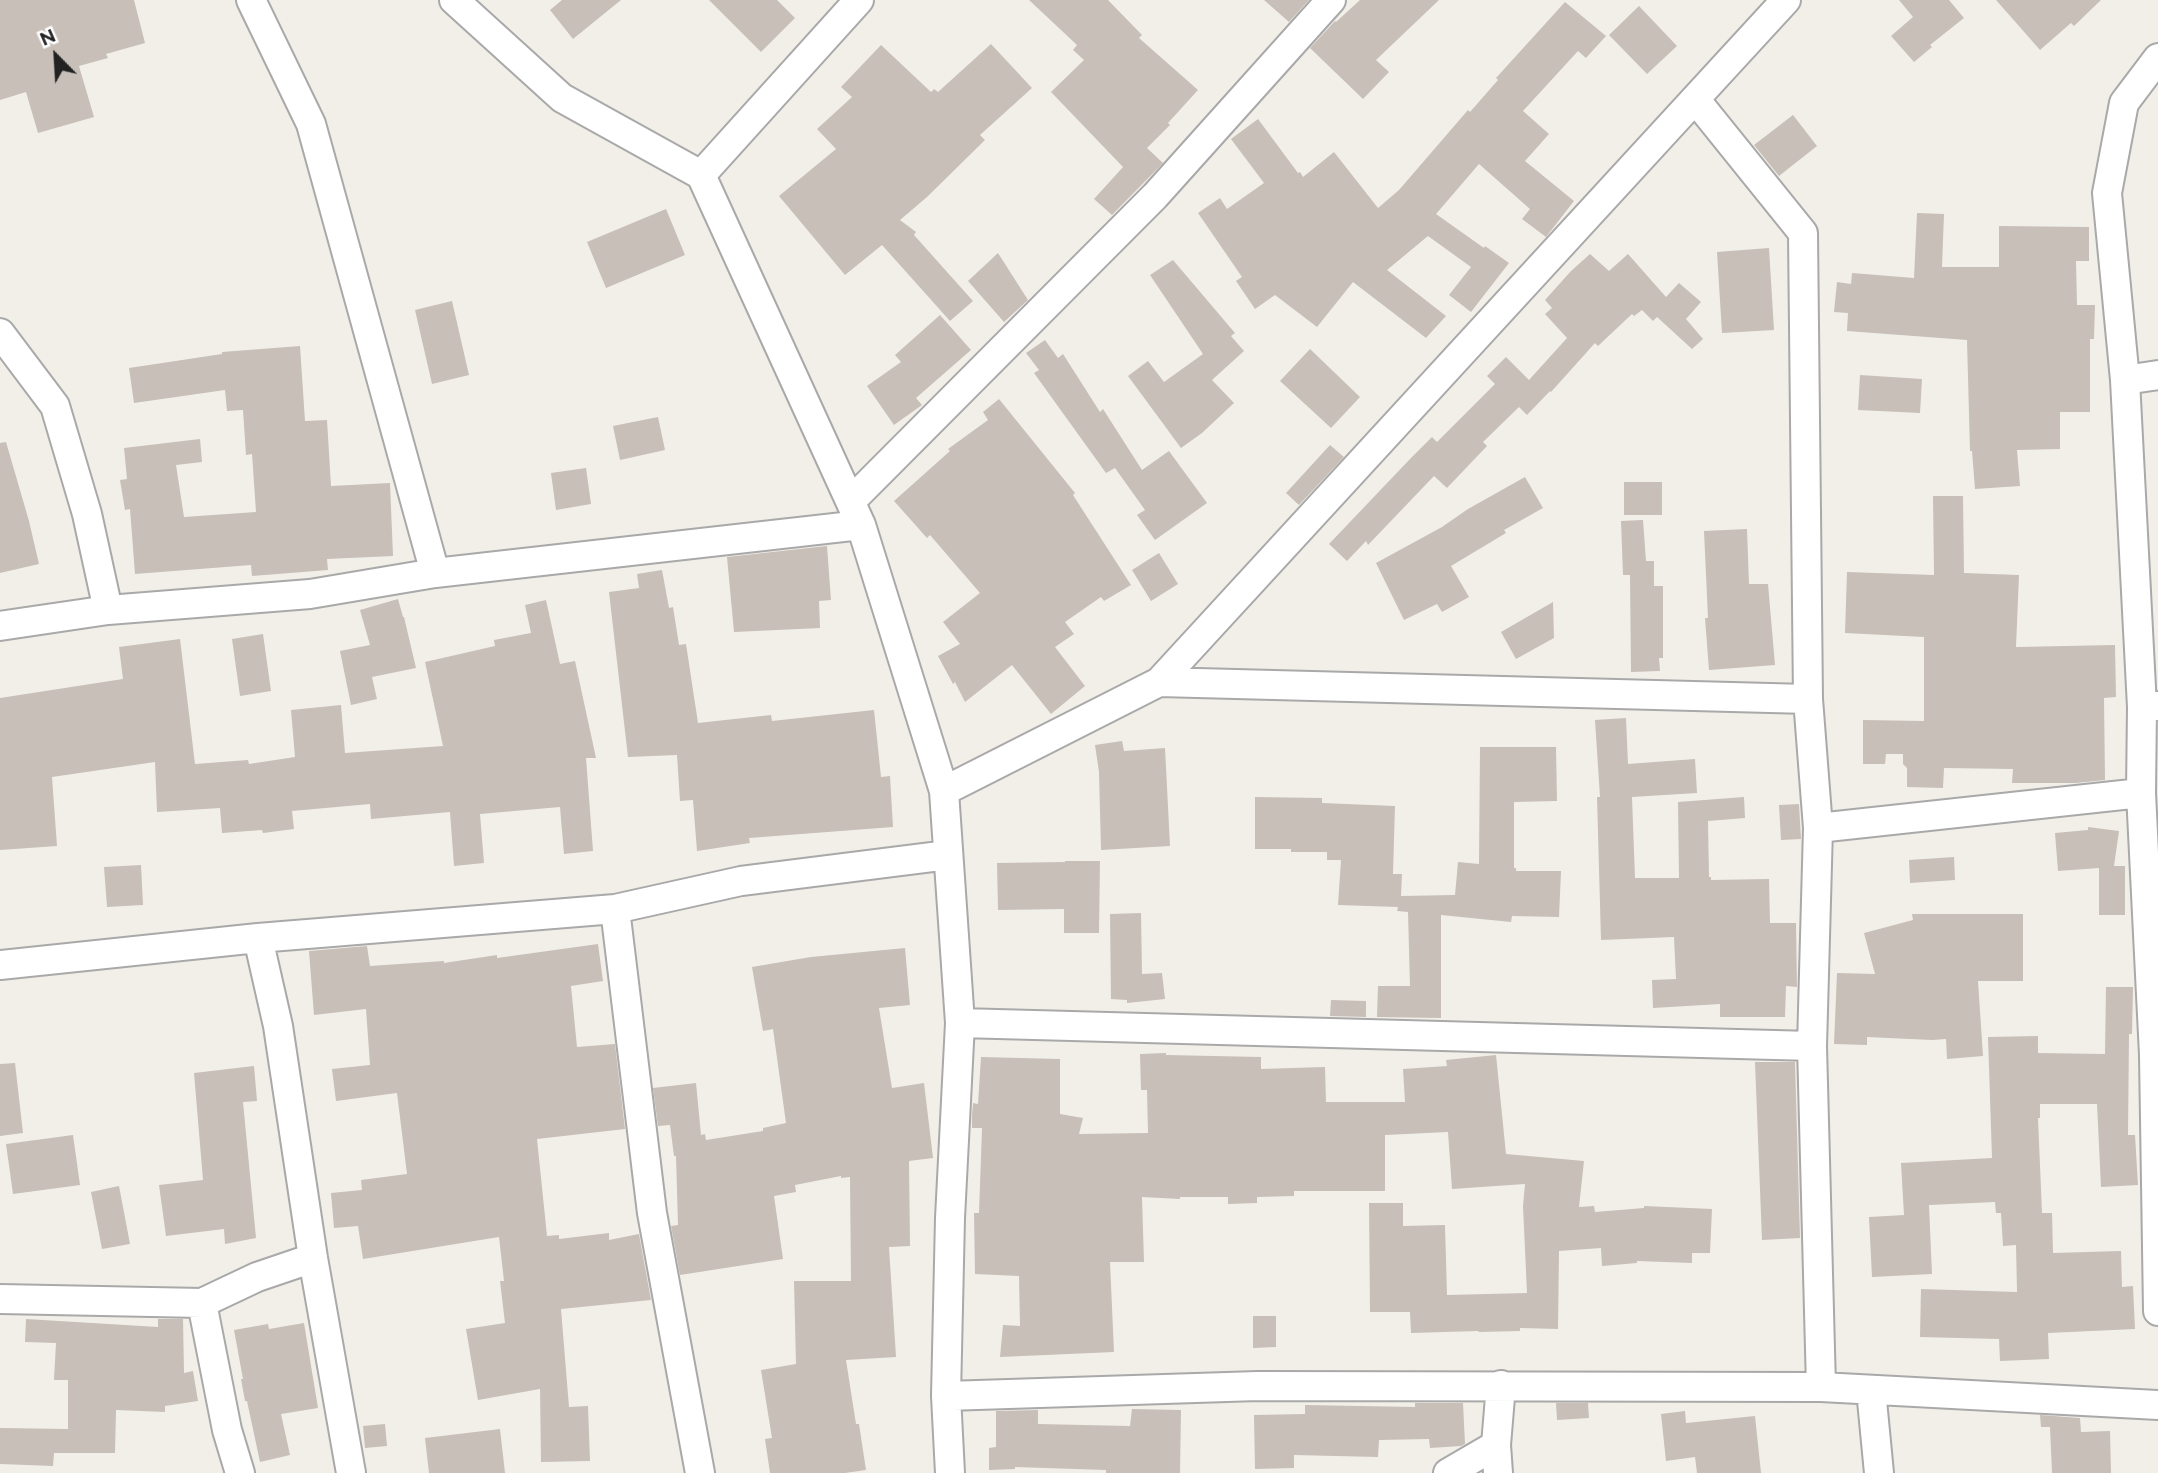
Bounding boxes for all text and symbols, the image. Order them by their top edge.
north arrow [21,21,91,91]
text: N [36,24,59,50]

